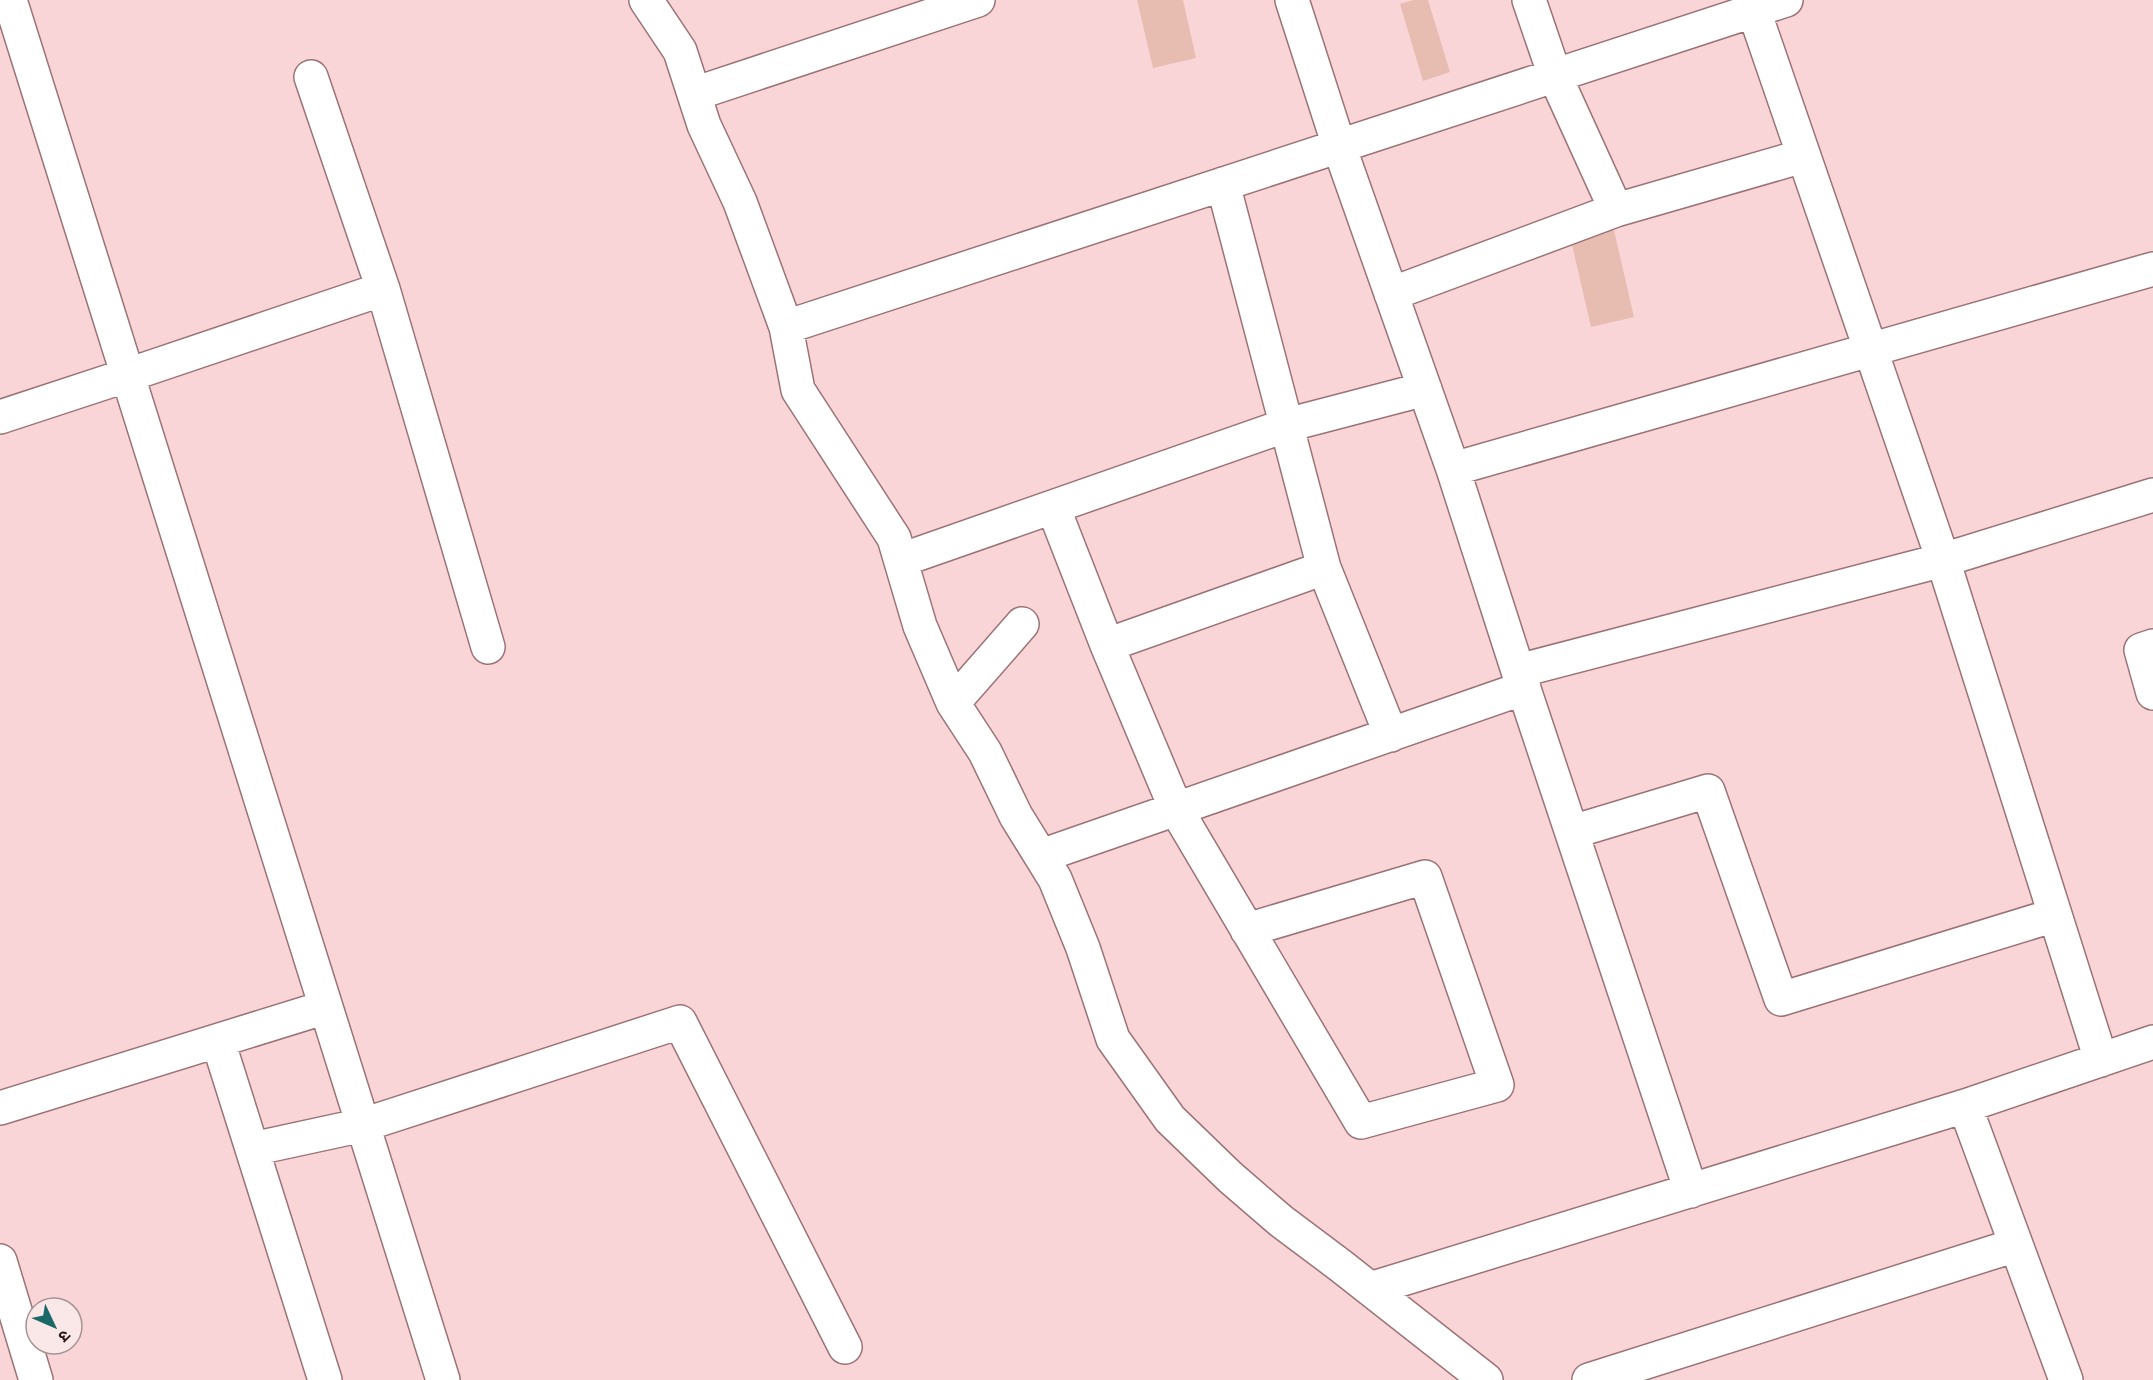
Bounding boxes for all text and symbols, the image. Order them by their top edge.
north arrow [24,1296,84,1356]
text: उ [54,1326,75,1346]

